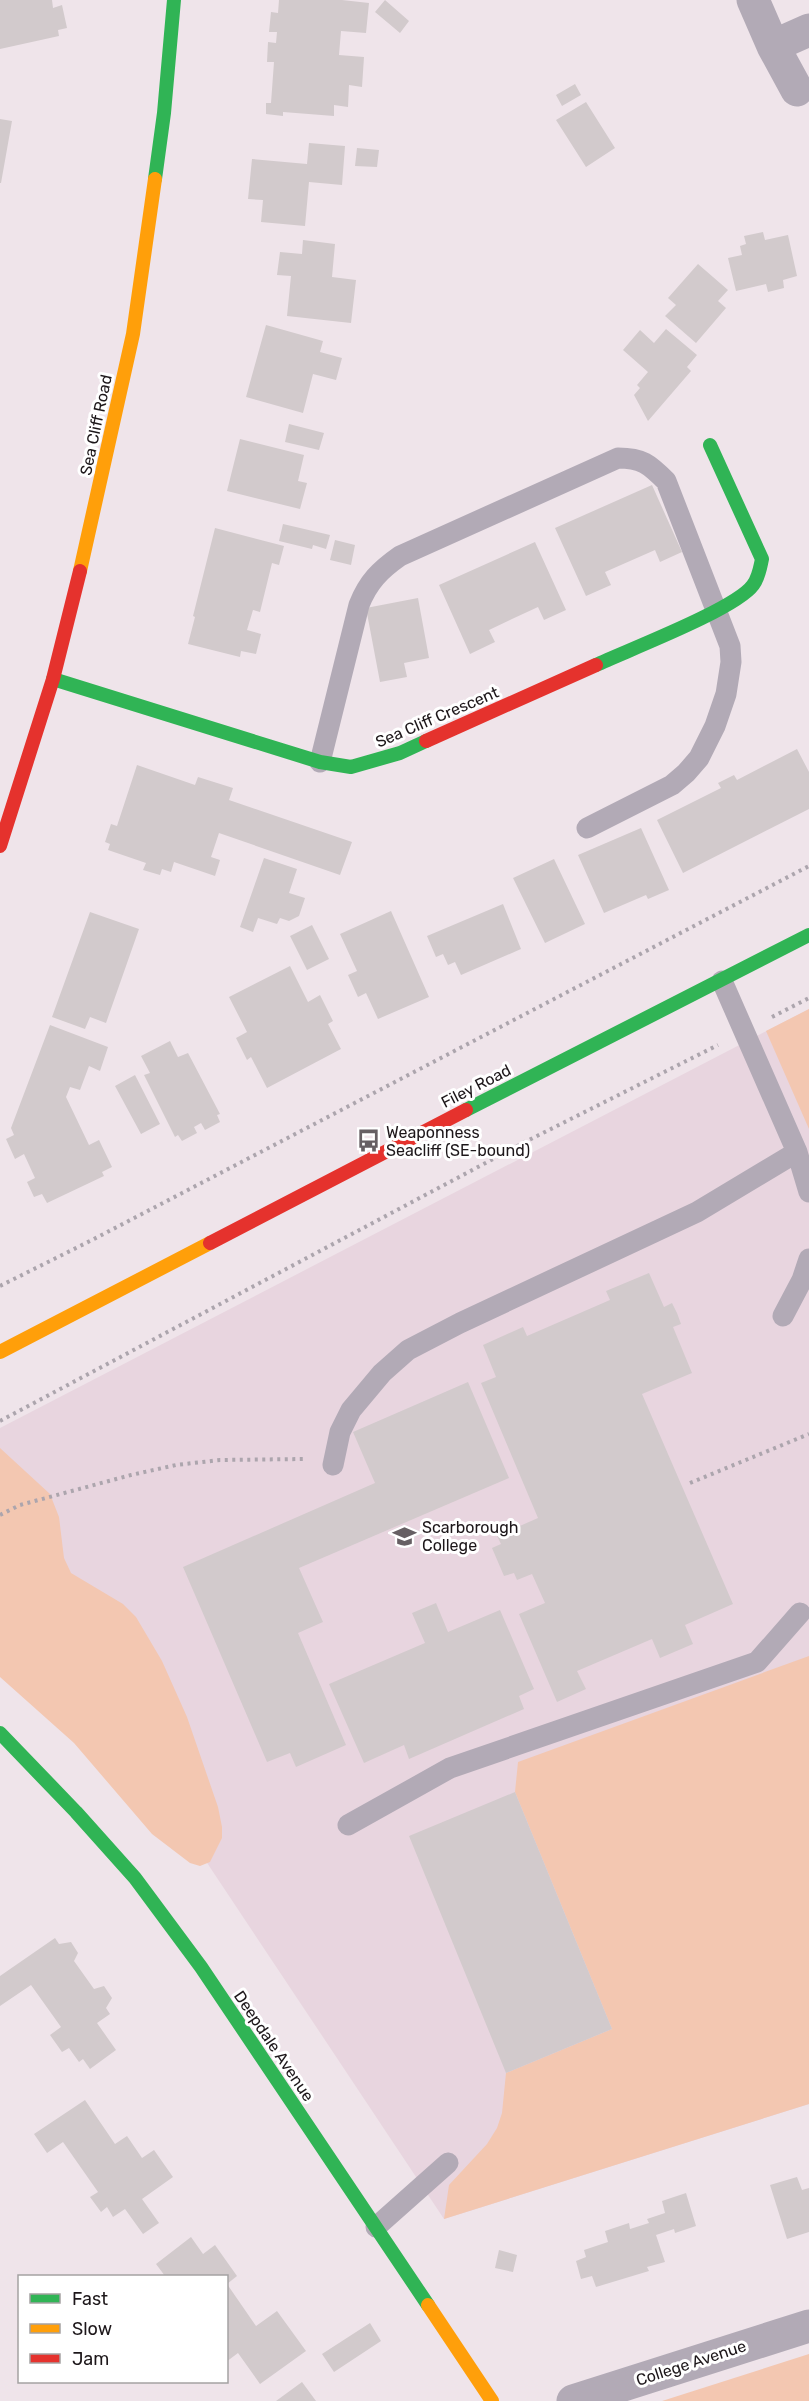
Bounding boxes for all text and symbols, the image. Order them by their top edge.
street label: Sea Cliff Road [76,373,116,477]
street label: Sea Cliff Crescent [373,682,501,752]
street label: Filey Road [438,1060,514,1112]
place label: Weaponness Seacliff (SE-bound) [386,1123,530,1160]
bus stop icon: Weaponness Seacliff (SE-bound) [355,1128,381,1154]
place label: Scarborough College [422,1518,518,1555]
school or university icon: Scarborough College [391,1523,417,1549]
street label: Deepdale Avenue [230,1987,318,2105]
legend [18,2275,228,2383]
text: Fast [72,2288,108,2310]
text: Slow [72,2318,112,2340]
street label: College Avenue [634,2336,748,2390]
text: Jam [72,2348,109,2370]

